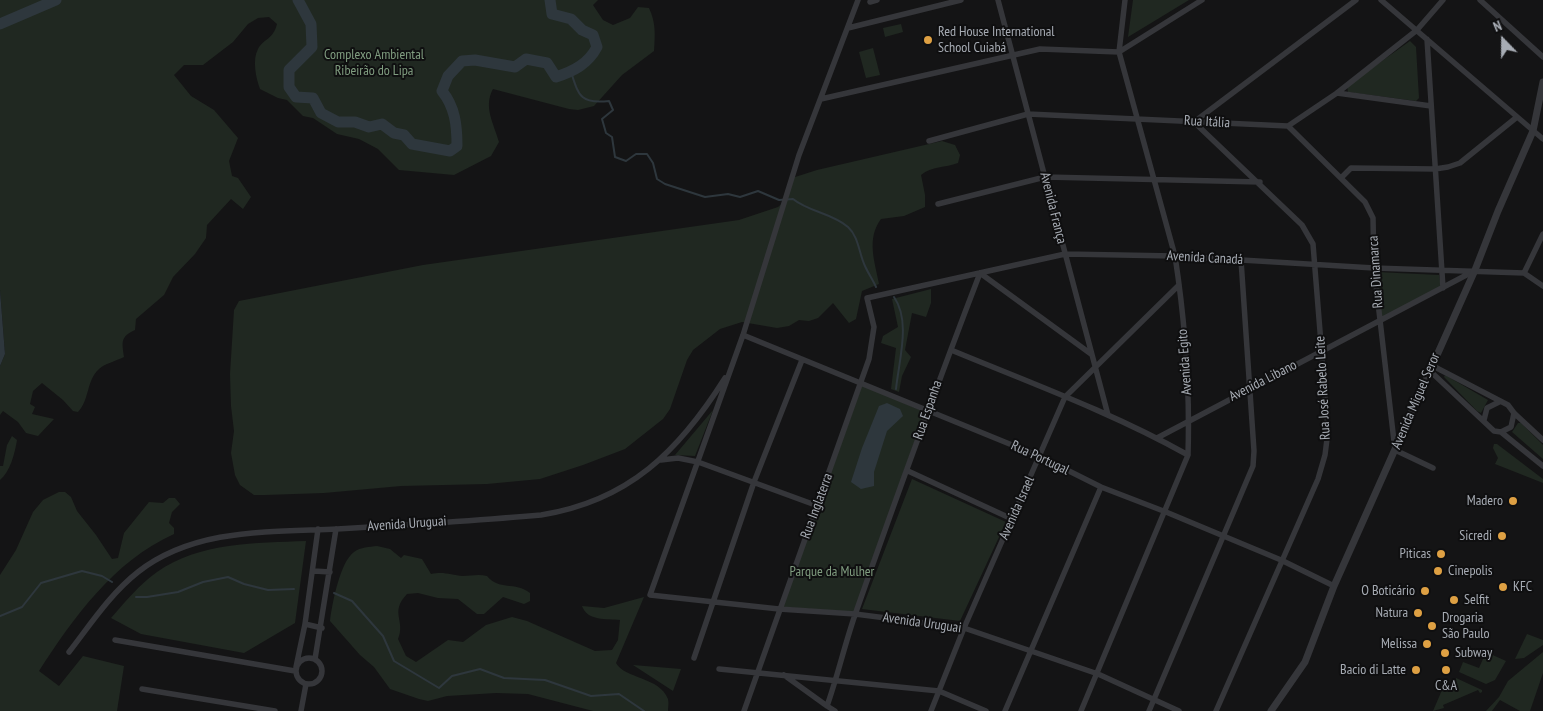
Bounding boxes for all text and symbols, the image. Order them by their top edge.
north arrow [1478,15,1528,65]
text: N [1491,16,1504,36]
place label: Red House International School Cuiabá [938,24,1055,56]
marker: Red House International School Cuiabá [922,34,934,46]
park label: Complexo Ambiental Ribeirão do Lipa [324,47,424,80]
street label: Rua Itália [1184,112,1230,132]
street label: Avenida França [1036,170,1070,246]
street label: Rua Dinamarca [1365,235,1387,309]
street label: Avenida Canadá [1166,248,1244,268]
street label: Avenida Egito [1174,328,1196,396]
street label: Rua José Rabelo Leite [1312,336,1334,440]
street label: Avenida Miguel Seror [1388,350,1444,452]
street label: Avenida Libano [1226,357,1300,405]
street label: Rua Espanha [910,378,946,442]
street label: Rua Portugal [1008,437,1072,479]
street label: Rua Inglaterra [797,471,837,541]
street label: Avenida Israel [996,474,1038,542]
place label: Madero [1467,493,1503,509]
marker: Madero [1507,495,1519,507]
street label: Avenida Uruguai [367,513,447,535]
place label: Sicredi [1459,528,1492,544]
marker: Sicredi [1496,530,1508,542]
place label: Piticas [1399,546,1431,562]
marker: Piticas [1435,548,1447,560]
place label: Cinepolis [1448,563,1493,579]
park label: Parque da Mulher [790,564,874,580]
marker: Cinepolis [1432,565,1444,577]
place label: KFC [1513,579,1532,595]
marker: KFC [1497,581,1509,593]
place label: O Boticário [1361,583,1415,599]
marker: O Boticário [1419,585,1431,597]
place label: Selfit [1464,592,1489,608]
marker: Selfit [1448,594,1460,606]
place label: Natura [1376,605,1408,621]
marker: Natura [1412,607,1424,619]
street label: Avenida Uruguai [882,609,962,637]
place label: Drogaria São Paulo [1442,610,1490,642]
marker: Drogaria São Paulo [1426,620,1438,632]
place label: Melissa [1381,636,1417,652]
marker: Melissa [1421,638,1433,650]
place label: Subway [1455,645,1492,661]
marker: Subway [1439,647,1451,659]
place label: Bacio di Latte [1340,662,1406,678]
marker: Bacio di Latte [1410,664,1422,676]
marker: C&A [1440,664,1452,676]
place label: C&A [1435,678,1457,694]

